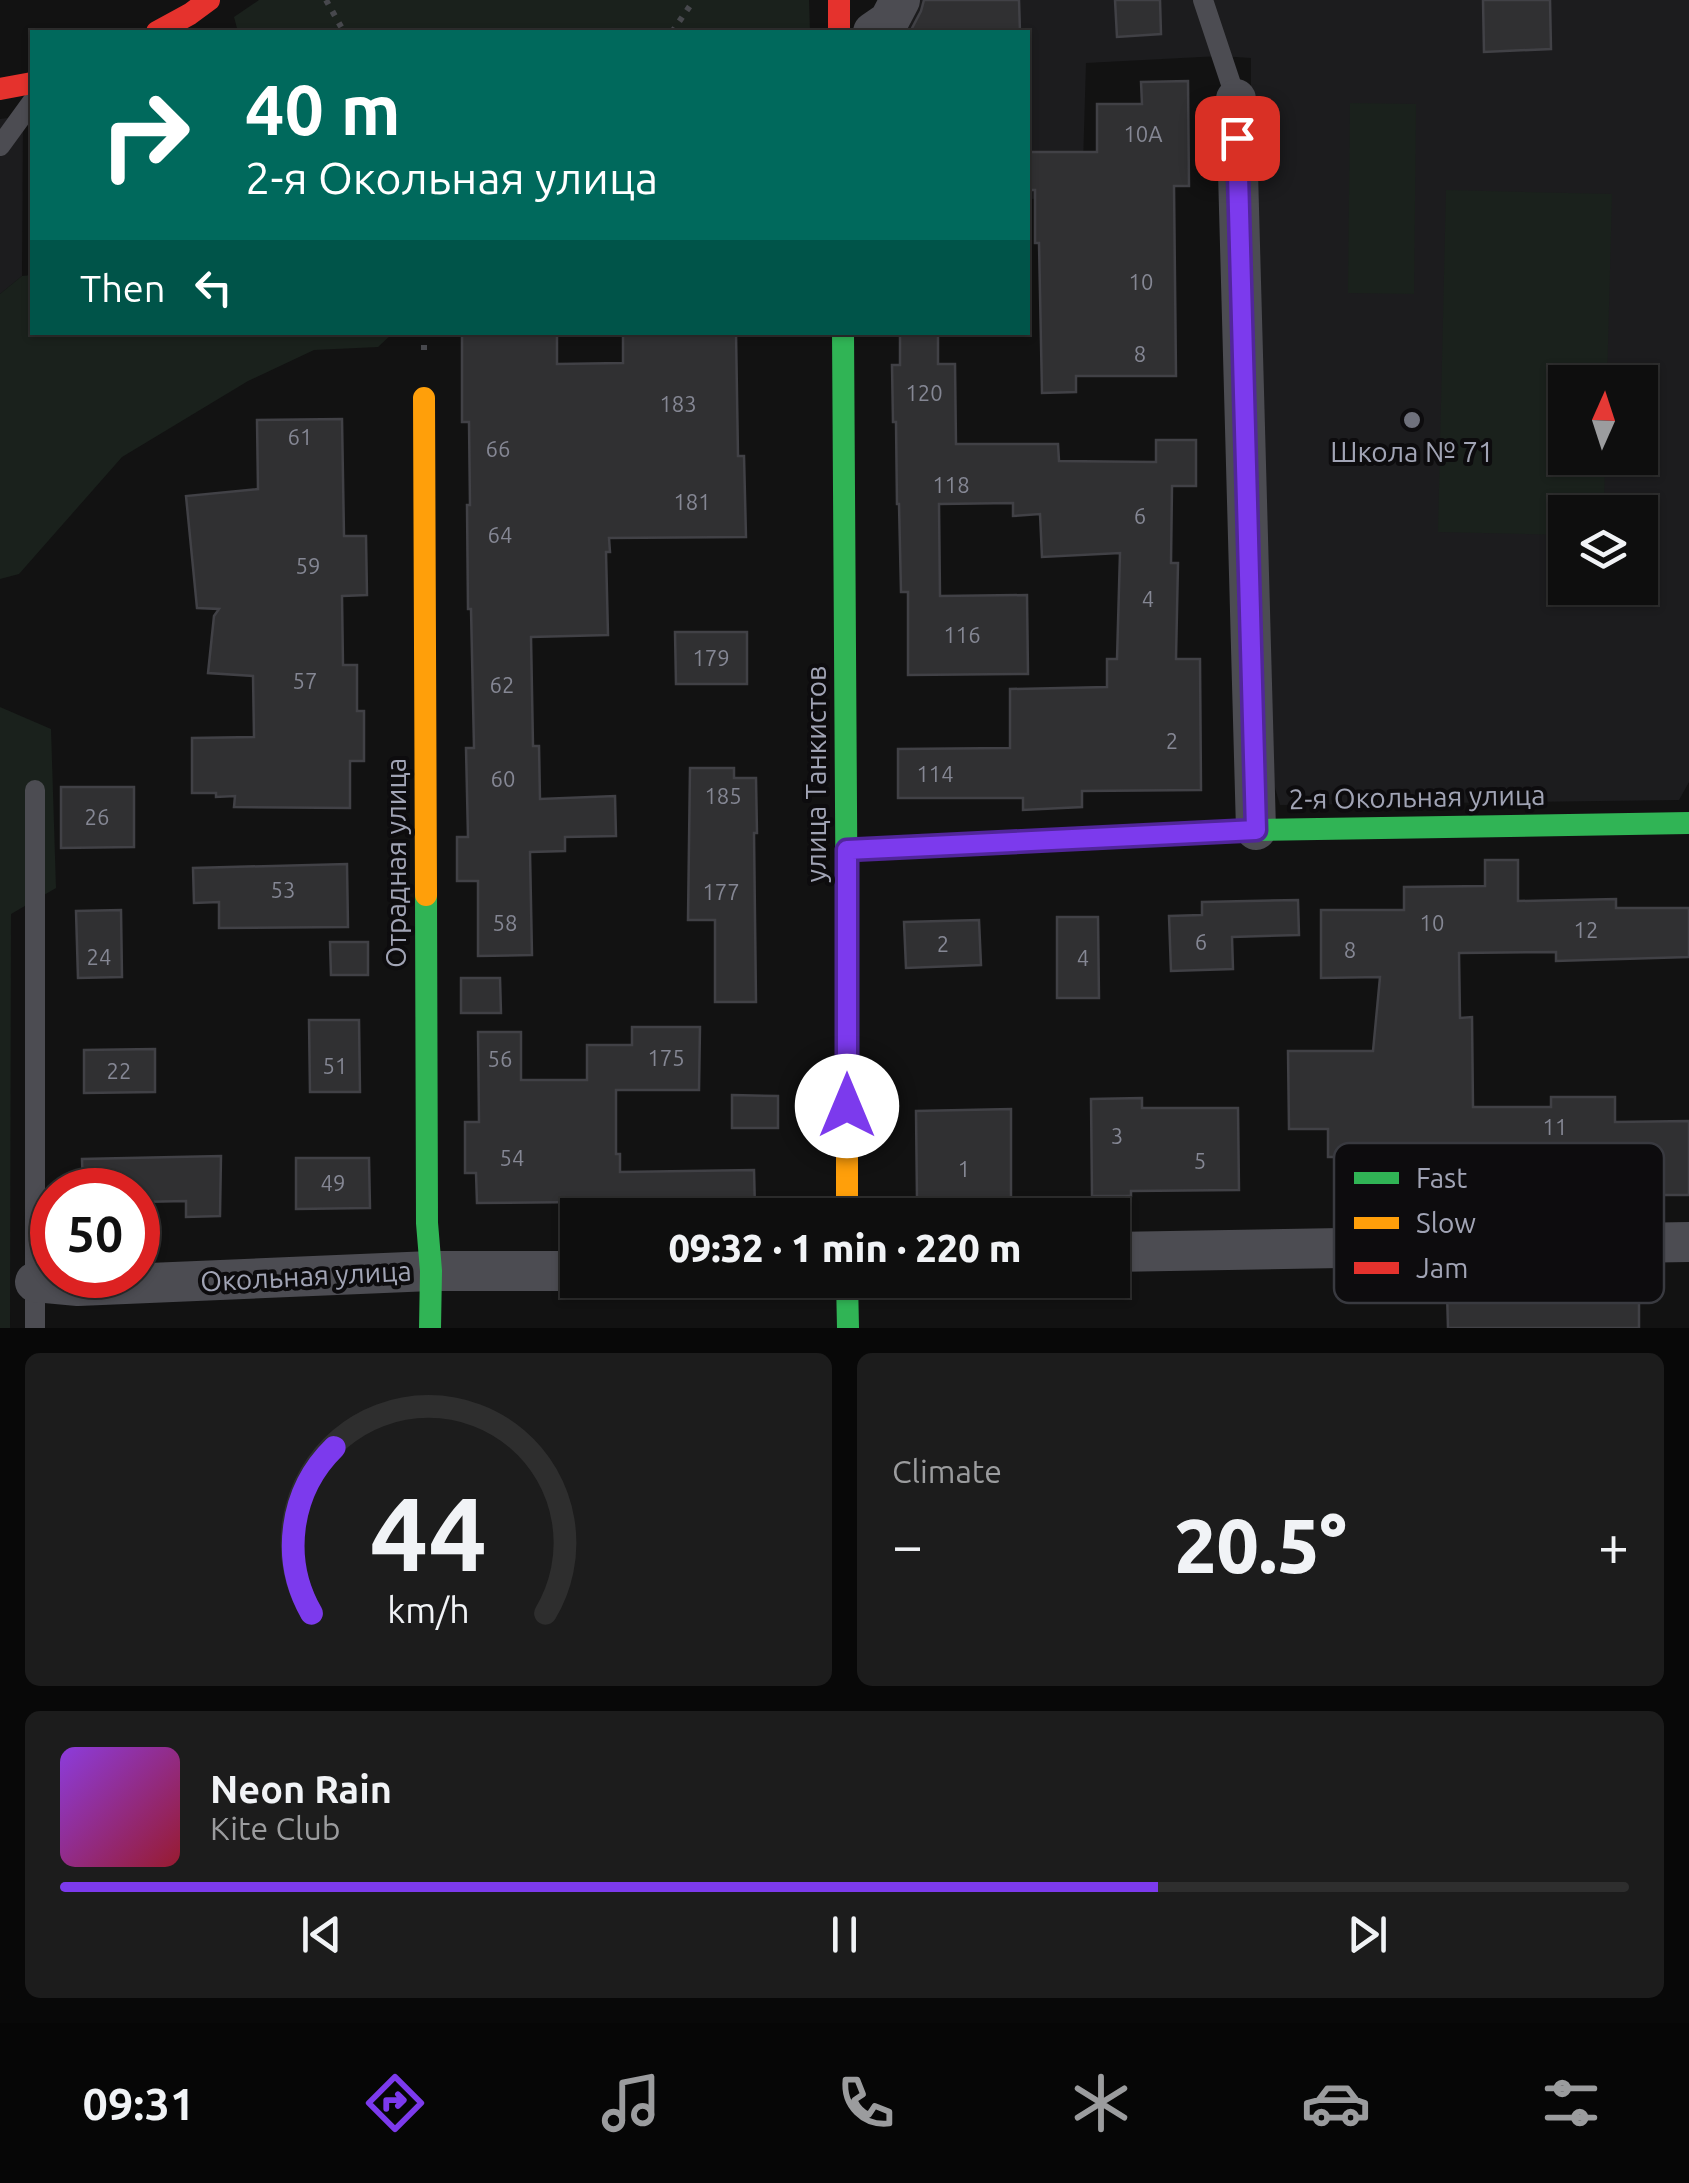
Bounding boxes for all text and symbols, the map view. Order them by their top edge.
icon: right [80,70,210,200]
text: 40 m [245,70,401,148]
pin [1195,96,1280,181]
icon: arrive [1210,111,1265,166]
house number: 10А [1123,121,1163,146]
text: 2-я Окольная улица [245,152,658,203]
icon: left [186,260,241,315]
text: Then [80,267,166,309]
house number: 10 [1129,269,1153,294]
house number: 8 [1134,341,1146,366]
north arrow [1548,365,1658,475]
map controls [1548,365,1658,605]
house number: 120 [905,380,943,405]
house number: 183 [659,391,697,416]
marker: Школа № 71 [1401,409,1423,431]
house number: 61 [288,424,312,449]
house number: 66 [486,436,510,461]
place label: Школа № 71 [1330,436,1494,467]
house number: 118 [932,472,970,497]
house number: 181 [673,489,711,514]
button: layers [1548,495,1658,605]
house number: 6 [1134,503,1146,528]
house number: 64 [488,522,512,547]
house number: 59 [296,553,320,578]
house number: 4 [1142,586,1154,611]
house number: 116 [943,622,981,647]
house number: 179 [692,645,730,670]
street label: улица Танкистов [800,666,831,882]
house number: 57 [293,668,317,693]
house number: 62 [490,672,514,697]
house number: 2 [1166,728,1178,753]
street label: Отрадная улица [380,758,411,968]
house number: 114 [916,761,954,786]
house number: 60 [491,766,515,791]
street label: 2-я Окольная улица [1288,779,1546,814]
house number: 185 [704,783,742,808]
house number: 26 [85,804,109,829]
house number: 53 [271,877,295,902]
house number: 177 [702,879,740,904]
house number: 58 [493,910,517,935]
house number: 10 [1420,910,1444,935]
house number: 12 [1574,917,1598,942]
house number: 6 [1195,929,1207,954]
house number: 2 [937,931,949,956]
house number: 8 [1344,937,1356,962]
house number: 24 [87,944,111,969]
house number: 4 [1077,945,1089,970]
house number: 175 [647,1045,685,1070]
house number: 56 [488,1046,512,1071]
house number: 51 [323,1053,347,1078]
position arrow [795,1054,899,1158]
house number: 22 [107,1058,131,1083]
house number: 11 [1543,1114,1567,1139]
house number: 3 [1111,1123,1123,1148]
legend [1334,1143,1664,1303]
house number: 54 [500,1145,524,1170]
house number: 5 [1194,1148,1206,1173]
house number: 1 [958,1156,970,1181]
text: Fast [1416,1162,1467,1193]
speed limit sign: 50 [30,1168,160,1298]
house number: 49 [321,1170,345,1195]
text: Slow [1416,1207,1476,1238]
text: 09:32 · 1 min · 220 m [668,1227,1022,1269]
text: Jam [1416,1252,1468,1283]
street label: Окольная улица [199,1254,412,1297]
text: Climate [892,1453,1002,1489]
text: 44 [370,1474,487,1591]
text: 20.5° [1174,1503,1347,1587]
text: − [892,1514,923,1575]
text: + [1598,1514,1629,1575]
text: km/h [387,1590,470,1630]
text: Neon Rain [210,1768,392,1810]
text: Kite Club [210,1810,340,1846]
icon: previous [294,1907,349,1962]
icon: pause [817,1907,872,1962]
icon: next [1340,1907,1395,1962]
icon: directions [360,2068,430,2138]
icon: music [596,2068,666,2138]
icon: phone [831,2068,901,2138]
icon: climate [1066,2068,1136,2138]
icon: car [1301,2068,1371,2138]
icon: filters [1536,2068,1606,2138]
text: 09:31 [83,2078,195,2129]

